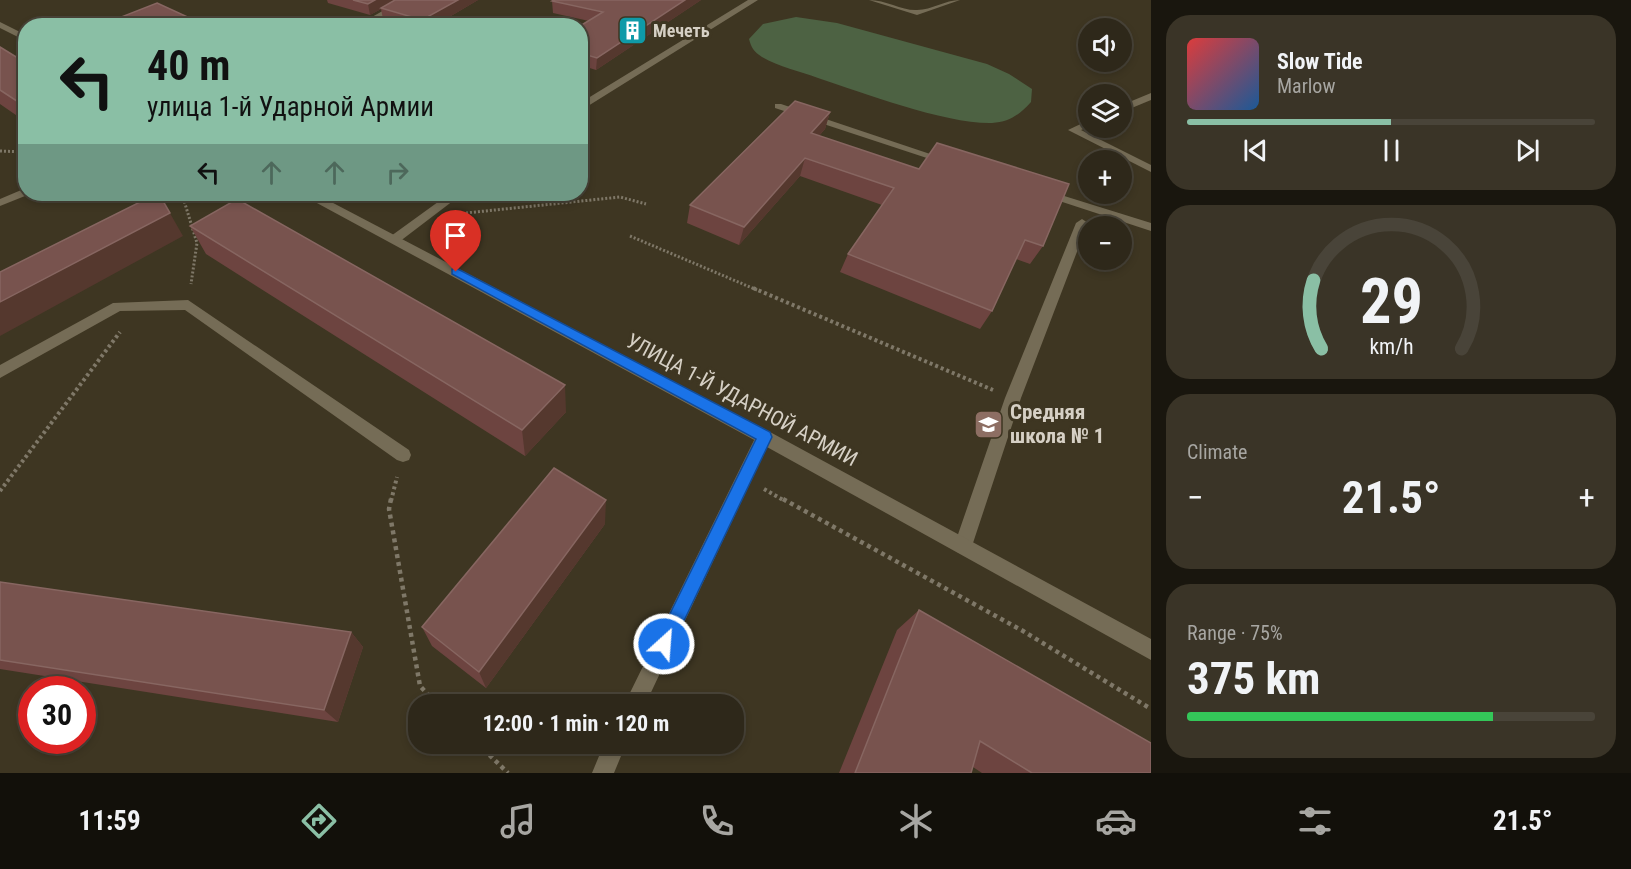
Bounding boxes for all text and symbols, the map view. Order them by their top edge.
building icon: Мечеть [616,14,648,46]
map controls [1078,18,1132,270]
button: sound [1078,18,1132,72]
place label: Мечеть [653,20,710,41]
text: 40 m [147,41,230,90]
icon: left [48,42,126,120]
text: Slow Tide [1277,49,1363,74]
text: Marlow [1277,74,1335,98]
button: layers [1078,84,1132,138]
text: улица 1-й Ударной Армии [147,91,434,123]
icon: previous [1239,134,1272,167]
icon: pause [1375,134,1408,167]
icon: next [1511,134,1544,167]
button: + [1078,150,1132,204]
icon: left [192,156,225,189]
icon: ahead [255,156,288,189]
icon: ahead [318,156,351,189]
icon: right [381,156,414,189]
pin [430,210,481,272]
button: − [1078,216,1132,270]
icon: arrive [439,219,472,252]
text: 29 [1359,265,1423,338]
street label: УЛИЦА 1-Й УДАРНОЙ АРМИИ [622,329,862,471]
text: km/h [1369,334,1413,359]
place label: Средняя школа № 1 [1010,400,1104,448]
school or university icon: Средняя школа № 1 [973,408,1005,440]
text: Climate [1187,440,1247,464]
text: 21.5° [1342,471,1440,524]
text: − [1187,478,1204,517]
text: + [1579,478,1595,517]
position arrow [632,612,696,676]
text: Range · 75% [1187,621,1283,645]
text: 375 km [1187,652,1320,705]
speed limit sign: 30 [18,676,96,754]
text: 12:00 · 1 min · 120 m [483,711,669,736]
icon: directions [298,800,340,842]
icon: music [497,800,539,842]
icon: phone [696,800,738,842]
icon: climate [895,800,937,842]
icon: car [1095,800,1137,842]
icon: filters [1294,800,1336,842]
text: 11:59 [79,805,141,837]
text: 21.5° [1493,805,1552,837]

